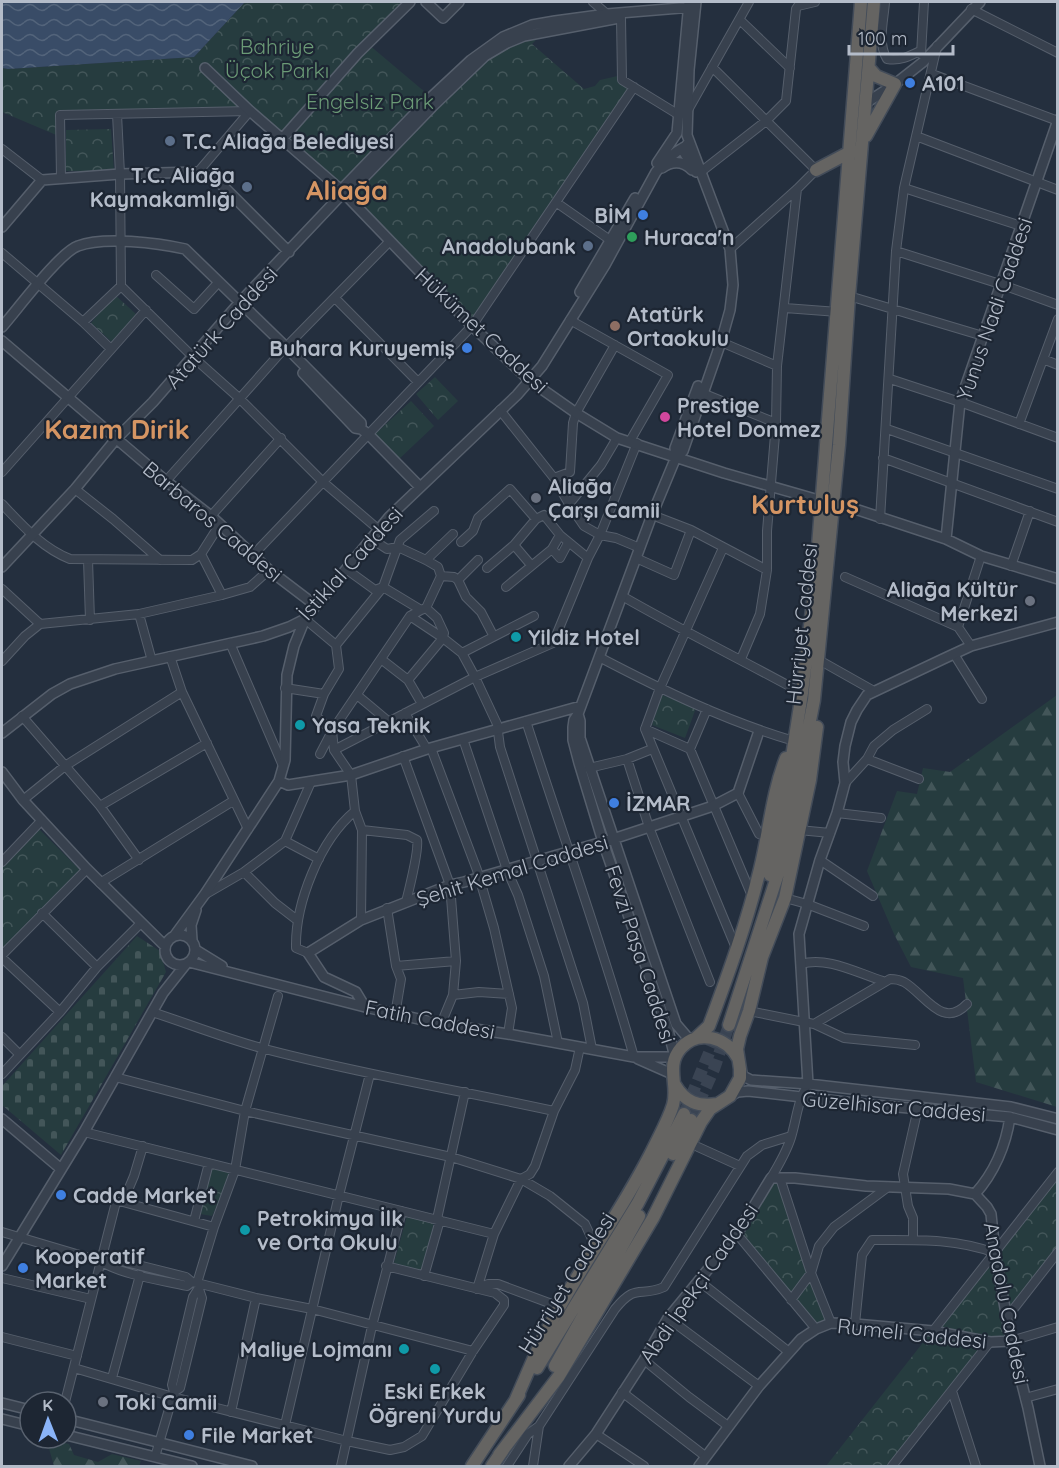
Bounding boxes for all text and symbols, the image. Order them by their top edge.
scale bar [849,18,952,56]
text: 100 m [858,27,907,50]
park label: Bahriye Üçok Parkı [225,33,329,83]
place label: A101 [922,70,965,96]
marker: A101 [903,76,917,90]
park label: Engelsiz Park [306,88,434,114]
place label: T.C. Aliağa Belediyesi [182,128,394,154]
marker: T.C. Aliağa Belediyesi [163,134,177,148]
place label: T.C. Aliağa Kaymakamlığı [90,162,235,212]
district label: Aliağa [306,173,388,207]
marker: T.C. Aliağa Kaymakamlığı [240,180,254,194]
place label: BİM [594,202,631,228]
marker: BİM [636,208,650,222]
street label: Yunus Nadi Caddesi [950,214,1038,404]
place label: Huraca'n [644,224,735,250]
marker: Huraca'n [625,230,639,244]
place label: Anadolubank [442,233,576,259]
marker: Anadolubank [581,239,595,253]
street label: Atatürk Caddesi [159,261,283,393]
street label: Hükümet Caddesi [410,262,554,398]
place label: Atatürk Ortaokulu [627,301,729,351]
marker: Atatürk Ortaokulu [608,319,622,333]
place label: Buhara Kuruyemiş [269,335,455,361]
marker: Buhara Kuruyemiş [460,341,474,355]
place label: Prestige Hotel Donmez [677,392,820,442]
marker: Prestige Hotel Donmez [658,410,672,424]
district label: Kazım Dirik [44,412,190,446]
street label: Barbaros Caddesi [138,455,288,587]
place label: Aliağa Çarşı Camii [548,473,660,523]
district label: Kurtuluş [751,487,859,521]
marker: Aliağa Çarşı Camii [529,491,543,505]
street label: İstiklal Caddesi [292,501,408,625]
street label: Hürriyet Caddesi [780,542,822,706]
place label: Aliağa Kültür Merkezi [887,576,1018,626]
marker: Aliağa Kültür Merkezi [1023,594,1037,608]
place label: Yildiz Hotel [528,624,640,650]
marker: Yildiz Hotel [509,630,523,644]
place label: Yasa Teknik [312,712,431,738]
marker: Yasa Teknik [293,718,307,732]
place label: İZMAR [626,790,690,816]
marker: İZMAR [607,796,621,810]
street label: Şehit Kemal Caddesi [413,828,611,912]
street label: Fevzi Paşa Caddesi [600,861,682,1047]
street label: Fatih Caddesi [363,994,497,1044]
street label: Güzelhisar Caddesi [801,1085,987,1127]
place label: Cadde Market [73,1182,216,1208]
marker: Cadde Market [54,1188,68,1202]
street label: Abdi İpekçi Caddesi [633,1198,763,1368]
place label: Petrokimya İlk ve Orta Okulu [257,1205,403,1255]
street label: Hürriyet Caddesi [512,1207,620,1359]
street label: Anadolu Caddesi [979,1220,1035,1386]
marker: Petrokimya İlk ve Orta Okulu [238,1223,252,1237]
place label: Kooperatif Market [35,1243,146,1293]
marker: Kooperatif Market [16,1261,30,1275]
street label: Rumeli Caddesi [836,1312,988,1354]
place label: Maliye Lojmanı [240,1336,392,1362]
marker: Maliye Lojmanı [397,1342,411,1356]
marker: Eski Erkek Öğreni Yurdu [428,1362,442,1376]
place label: Eski Erkek Öğreni Yurdu [369,1378,501,1428]
place label: Toki Camii [115,1389,217,1415]
north arrow [18,1390,78,1450]
text: K [42,1395,53,1415]
marker: Toki Camii [96,1395,110,1409]
place label: File Market [201,1422,313,1448]
marker: File Market [182,1428,196,1442]

